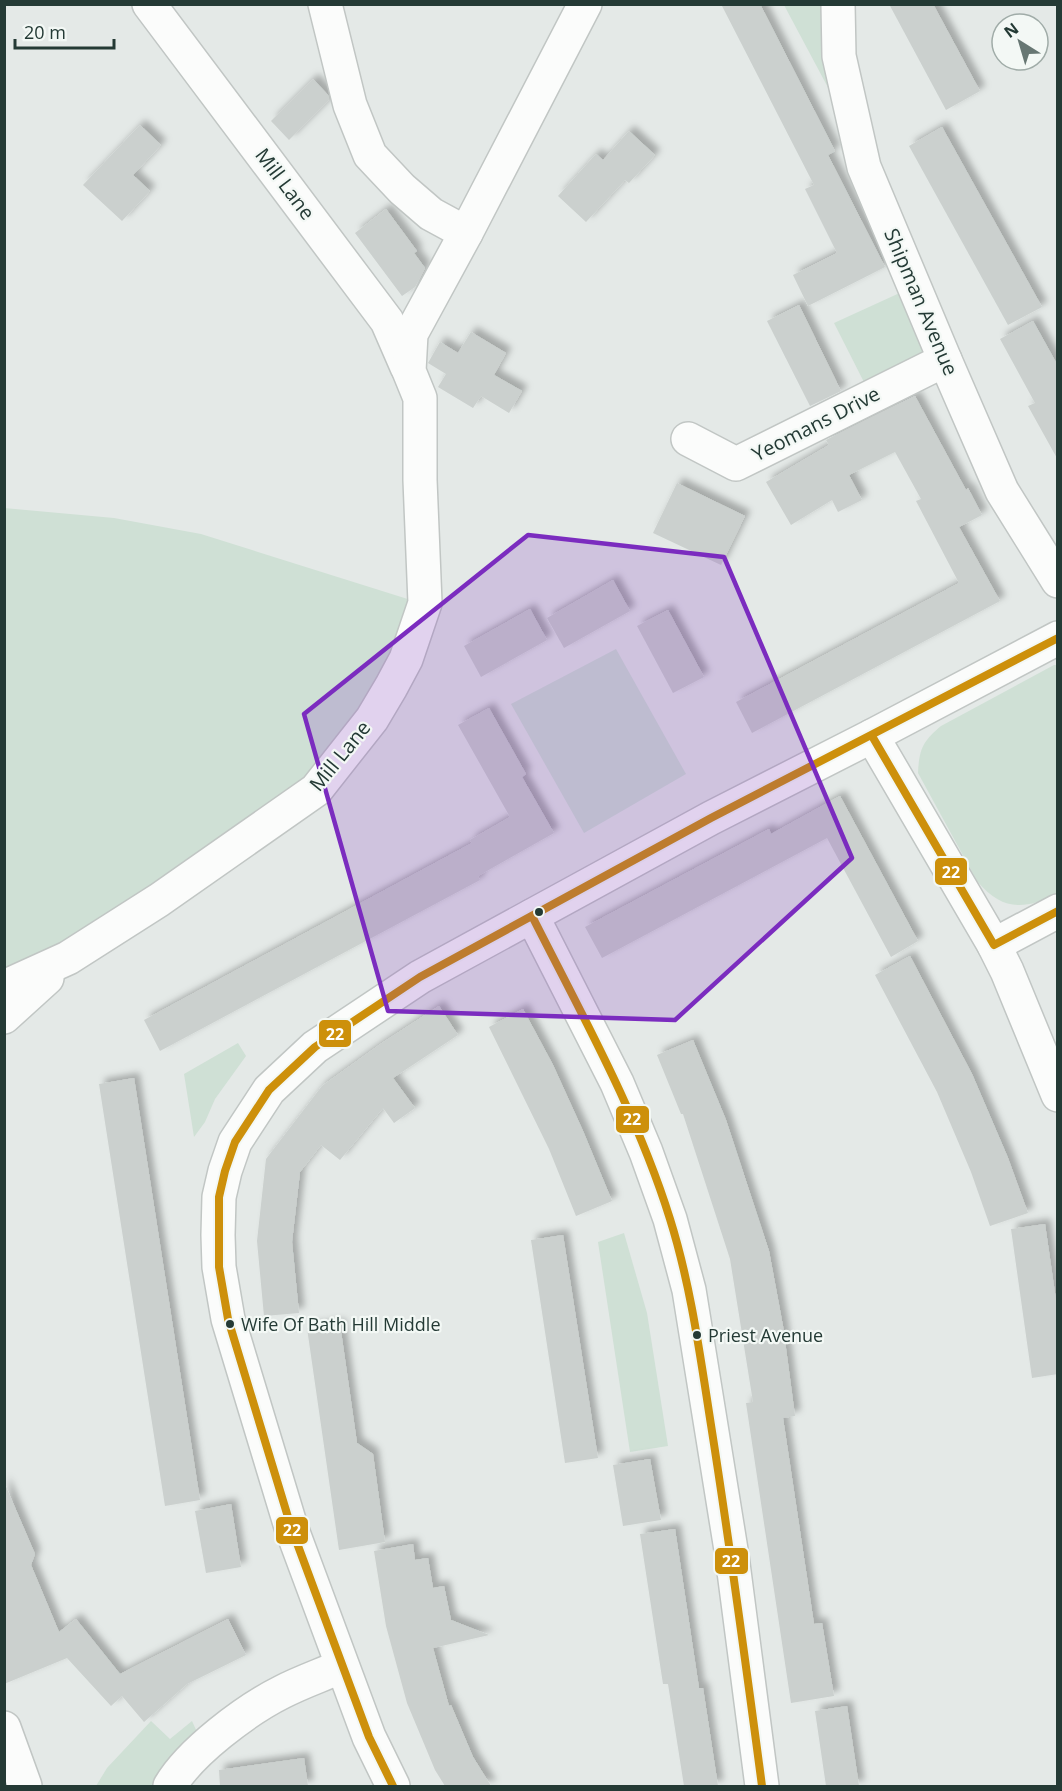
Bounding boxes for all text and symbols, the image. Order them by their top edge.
scale bar [15,12,114,50]
north arrow [990,12,1050,72]
text: N [999,17,1023,43]
text: 20 m [24,20,66,44]
street label: Mill Lane [250,142,321,225]
street label: Shipman Avenue [878,224,965,379]
street label: Yeomans Drive [747,380,884,467]
street label: Mill Lane [303,715,376,797]
line badge: 22 [934,857,968,886]
text: 22 [942,861,960,883]
unlabelled marker [533,906,545,918]
line badge: 22 [318,1019,352,1048]
text: 22 [326,1023,344,1045]
line badge: 22 [615,1105,650,1134]
text: 22 [623,1108,641,1130]
place label: Wife Of Bath Hill Middle [241,1312,441,1336]
marker: Wife Of Bath Hill Middle [224,1318,236,1330]
place label: Priest Avenue [708,1323,823,1347]
marker: Priest Avenue [691,1329,703,1341]
line badge: 22 [275,1516,309,1545]
text: 22 [283,1519,301,1541]
line badge: 22 [714,1547,749,1575]
text: 22 [722,1550,740,1572]

